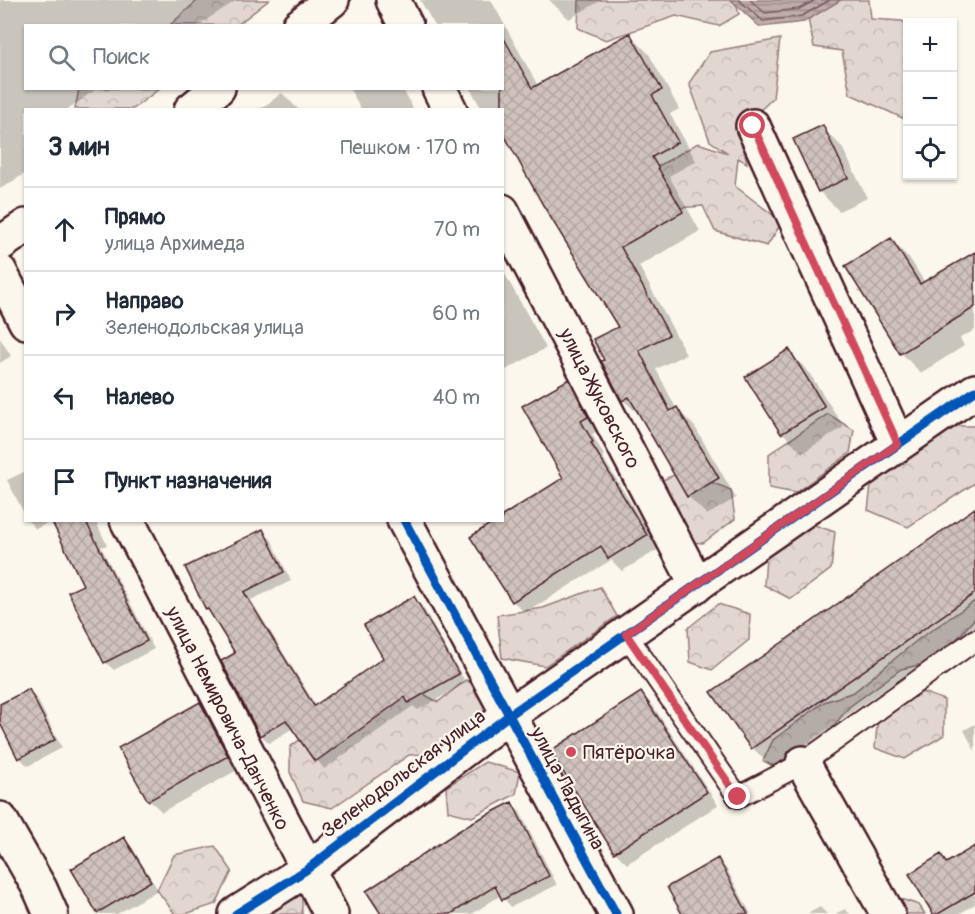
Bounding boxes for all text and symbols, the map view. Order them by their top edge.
map controls [903,18,957,180]
button: + [903,18,957,72]
search box [24,24,504,90]
icon: search [45,41,78,74]
text: Поиск [93,43,150,71]
button: − [903,72,957,126]
route start [739,112,765,138]
button: locate [903,126,957,180]
text: 3 мин [48,131,110,163]
text: Пешком · 170 m [340,135,480,160]
text: Прямо [105,203,165,231]
icon: ahead [48,213,81,246]
text: 70 m [434,217,480,242]
text: улица Архимеда [105,231,245,256]
text: Направо [105,287,184,315]
icon: right [48,297,81,330]
text: 60 m [433,301,480,326]
text: Зеленодольская улица [105,315,304,340]
street label: улица Жуковского [553,323,646,473]
icon: left [48,381,81,414]
text: Налево [105,383,174,411]
text: 40 m [433,385,480,410]
icon: arrive [48,465,81,498]
text: Пункт назначения [105,467,272,495]
street label: улица Немировича-Данченко [160,601,295,835]
street label: Зеленодольская улица [316,704,490,843]
street label: улица Ладыгина [524,722,610,854]
place label: Пятёрочка [583,740,675,765]
marker: Пятёрочка [564,745,578,759]
route end [724,783,750,809]

